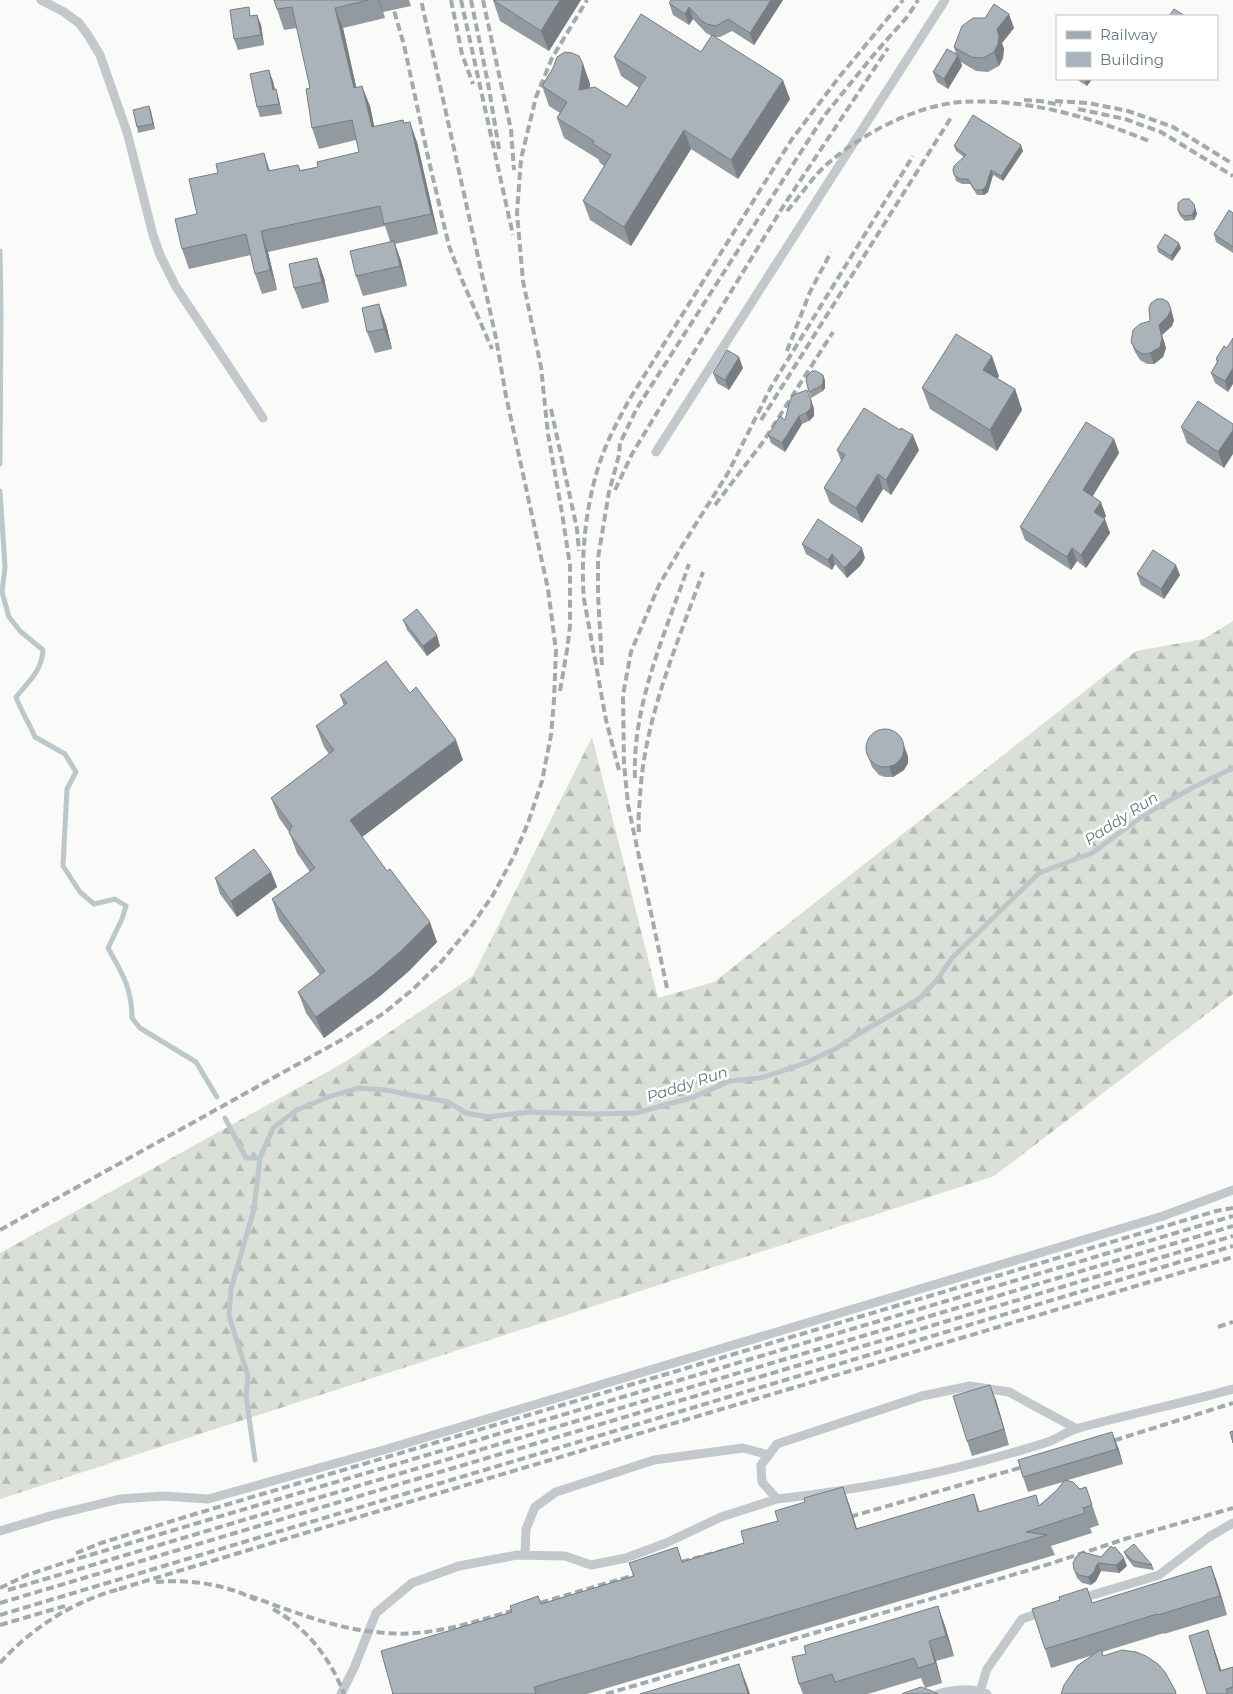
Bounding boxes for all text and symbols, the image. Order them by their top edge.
legend [1056,15,1218,80]
text: Railway [1100,25,1158,44]
text: Building [1100,50,1164,69]
water label: Paddy Run [1081,787,1161,849]
water label: Paddy Run [644,1062,730,1106]

